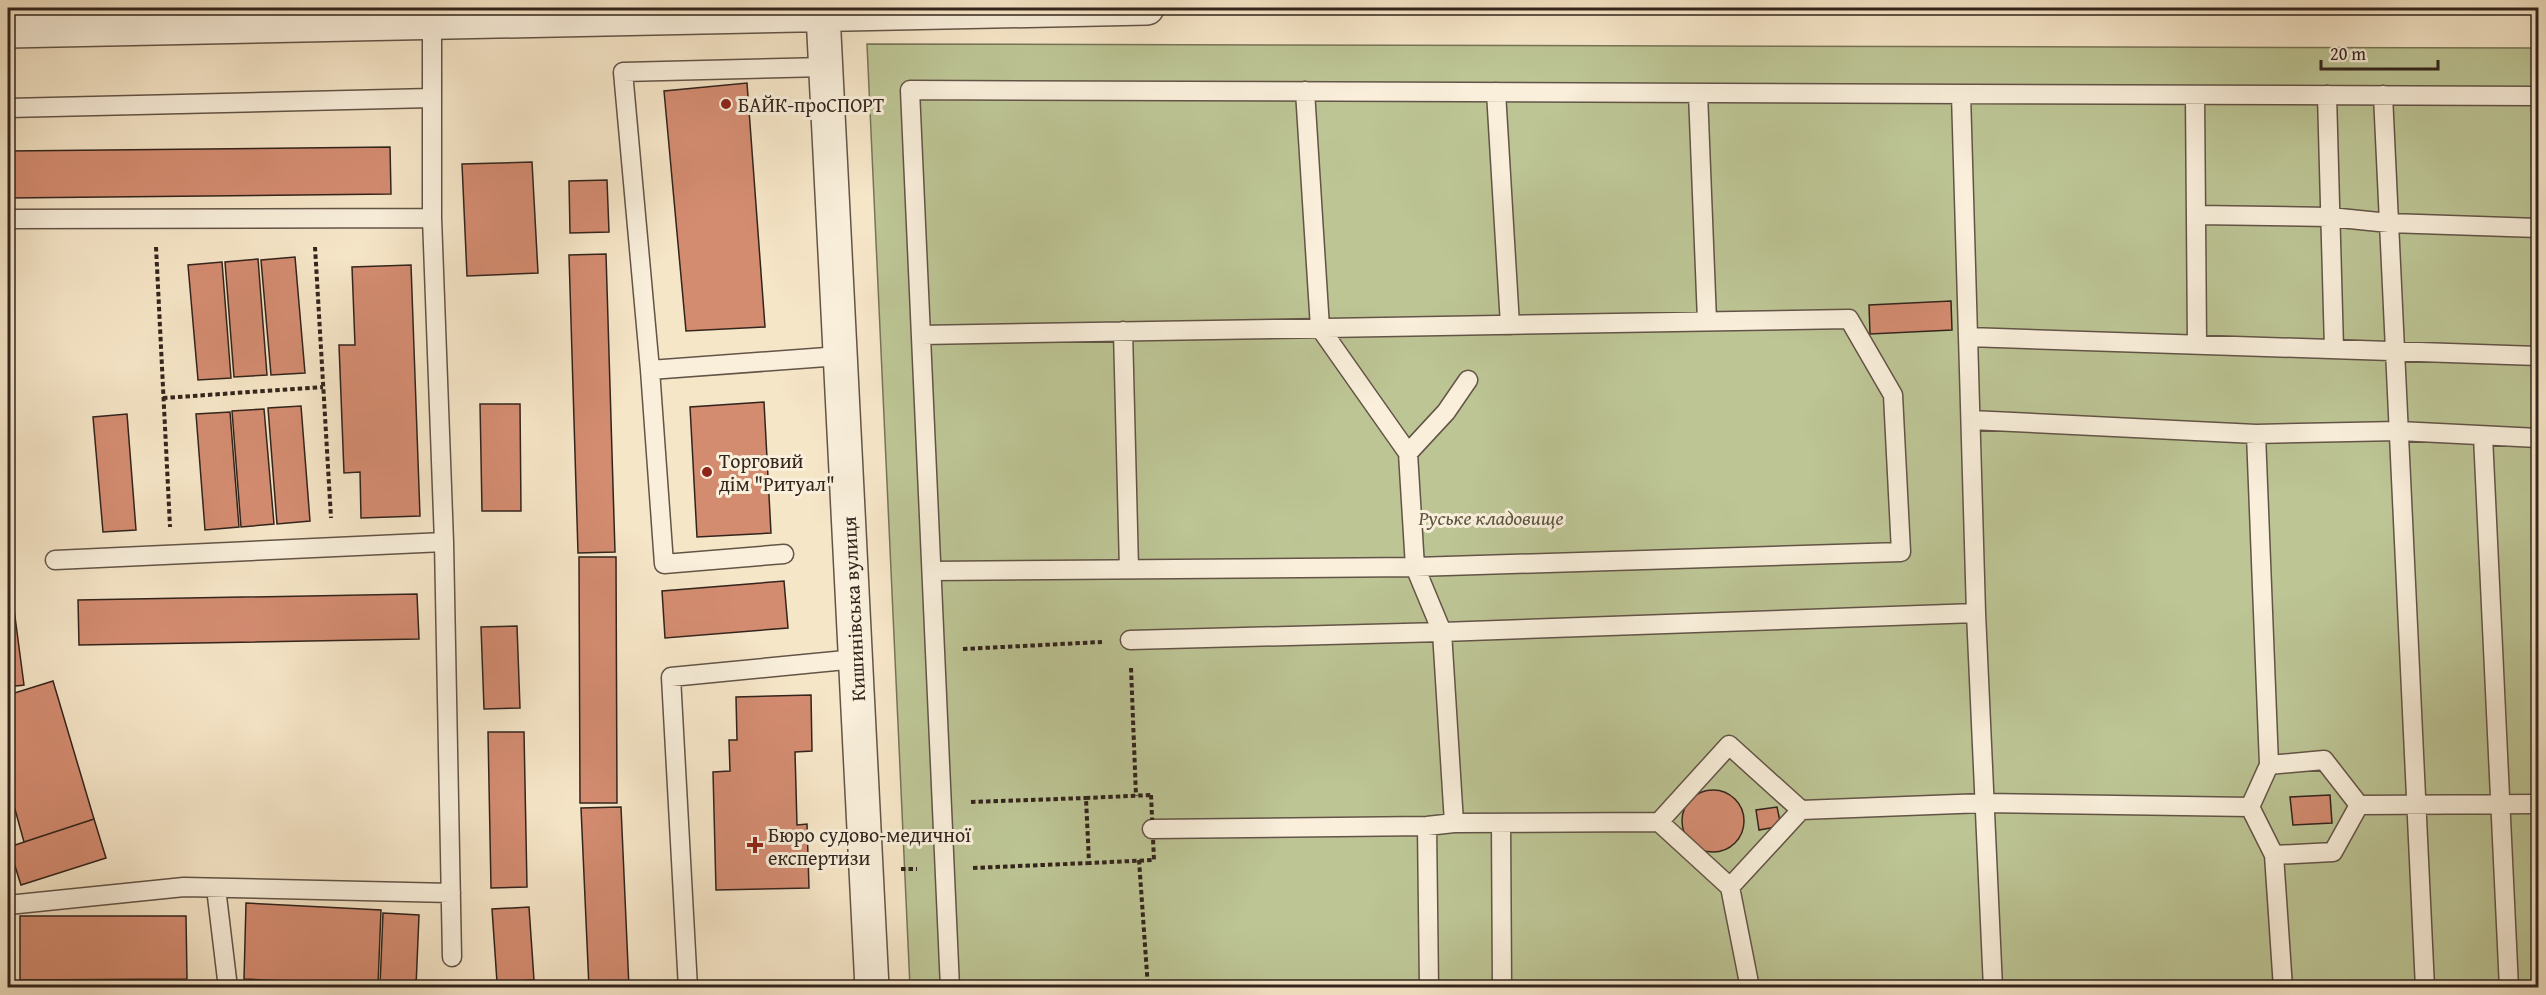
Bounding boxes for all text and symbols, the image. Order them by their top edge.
scale bar [2321,33,2438,71]
text: 20 m [2330,40,2366,67]
place label: БАЙК-проСПОРТ [738,90,884,119]
marker: БАЙК-проСПОРТ [719,97,733,111]
place label: Торговий дім "Ритуал" [719,446,835,498]
marker: Торговий дім "Ритуал" [700,465,714,479]
park label: Руське кладовище [1417,503,1564,532]
street label: Кишинівська вулиця [834,516,872,702]
place label: Бюро судово-медичної експертизи [768,820,971,872]
marker: Бюро судово-медичної експертизи [746,836,764,854]

